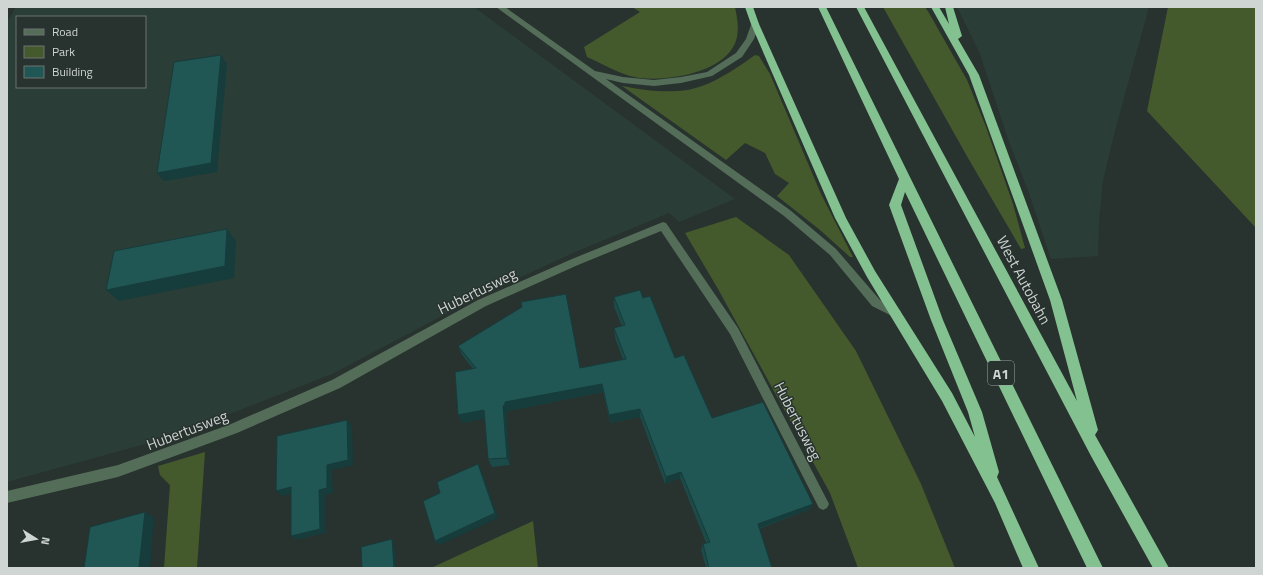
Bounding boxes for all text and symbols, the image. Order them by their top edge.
legend [16,16,146,88]
text: Road [52,22,78,41]
text: Park [52,42,75,61]
text: Building [52,62,93,81]
street label: West Autobahn [991,231,1057,329]
street label: Hubertusweg [434,262,521,320]
road number: A1 [988,361,1014,385]
street label: Hubertusweg [768,378,828,465]
street label: Hubertusweg [143,404,231,456]
north arrow [16,519,56,559]
text: N [37,536,54,546]

